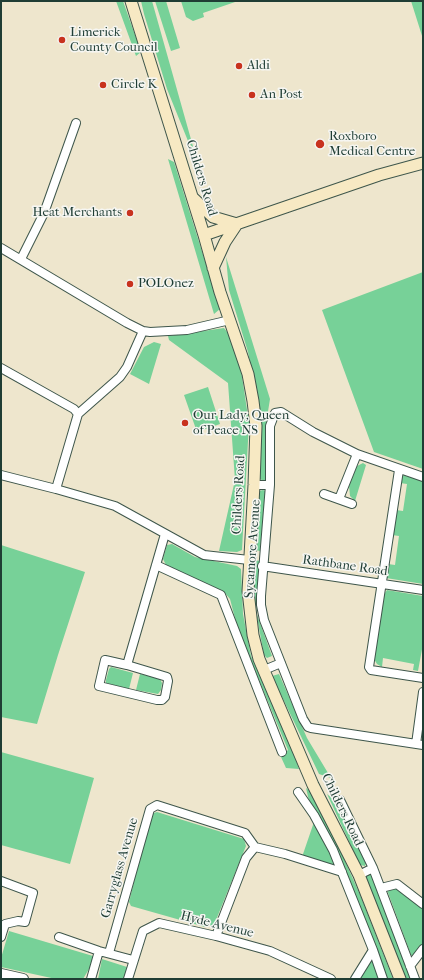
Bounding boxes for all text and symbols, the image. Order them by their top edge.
place label: Limerick County Council [70,25,158,56]
marker: Limerick County Council [57,35,67,45]
place label: Aldi [247,58,270,74]
marker: Aldi [234,61,244,71]
place label: Circle K [111,77,157,93]
marker: Circle K [98,80,108,90]
place label: An Post [260,87,302,103]
marker: An Post [247,90,257,100]
place label: Roxboro Medical Centre [329,129,415,160]
street label: Childers Road [182,138,220,218]
marker: Roxboro Medical Centre [314,138,326,150]
place label: Heat Merchants [32,205,122,221]
marker: Heat Merchants [125,208,135,218]
place label: POLOnez [138,276,194,292]
marker: POLOnez [125,279,135,289]
place label: Our Lady, Queen of Peace NS [193,408,289,439]
marker: Our Lady, Queen of Peace NS [180,418,190,428]
street label: Childers Road [229,455,249,535]
street label: Sycamore Avenue [242,499,264,599]
street label: Rathbane Road [301,552,389,580]
street label: Childers Road [318,771,366,849]
street label: Garryglass Avenue [98,816,142,920]
street label: Hyde Avenue [179,908,255,942]

